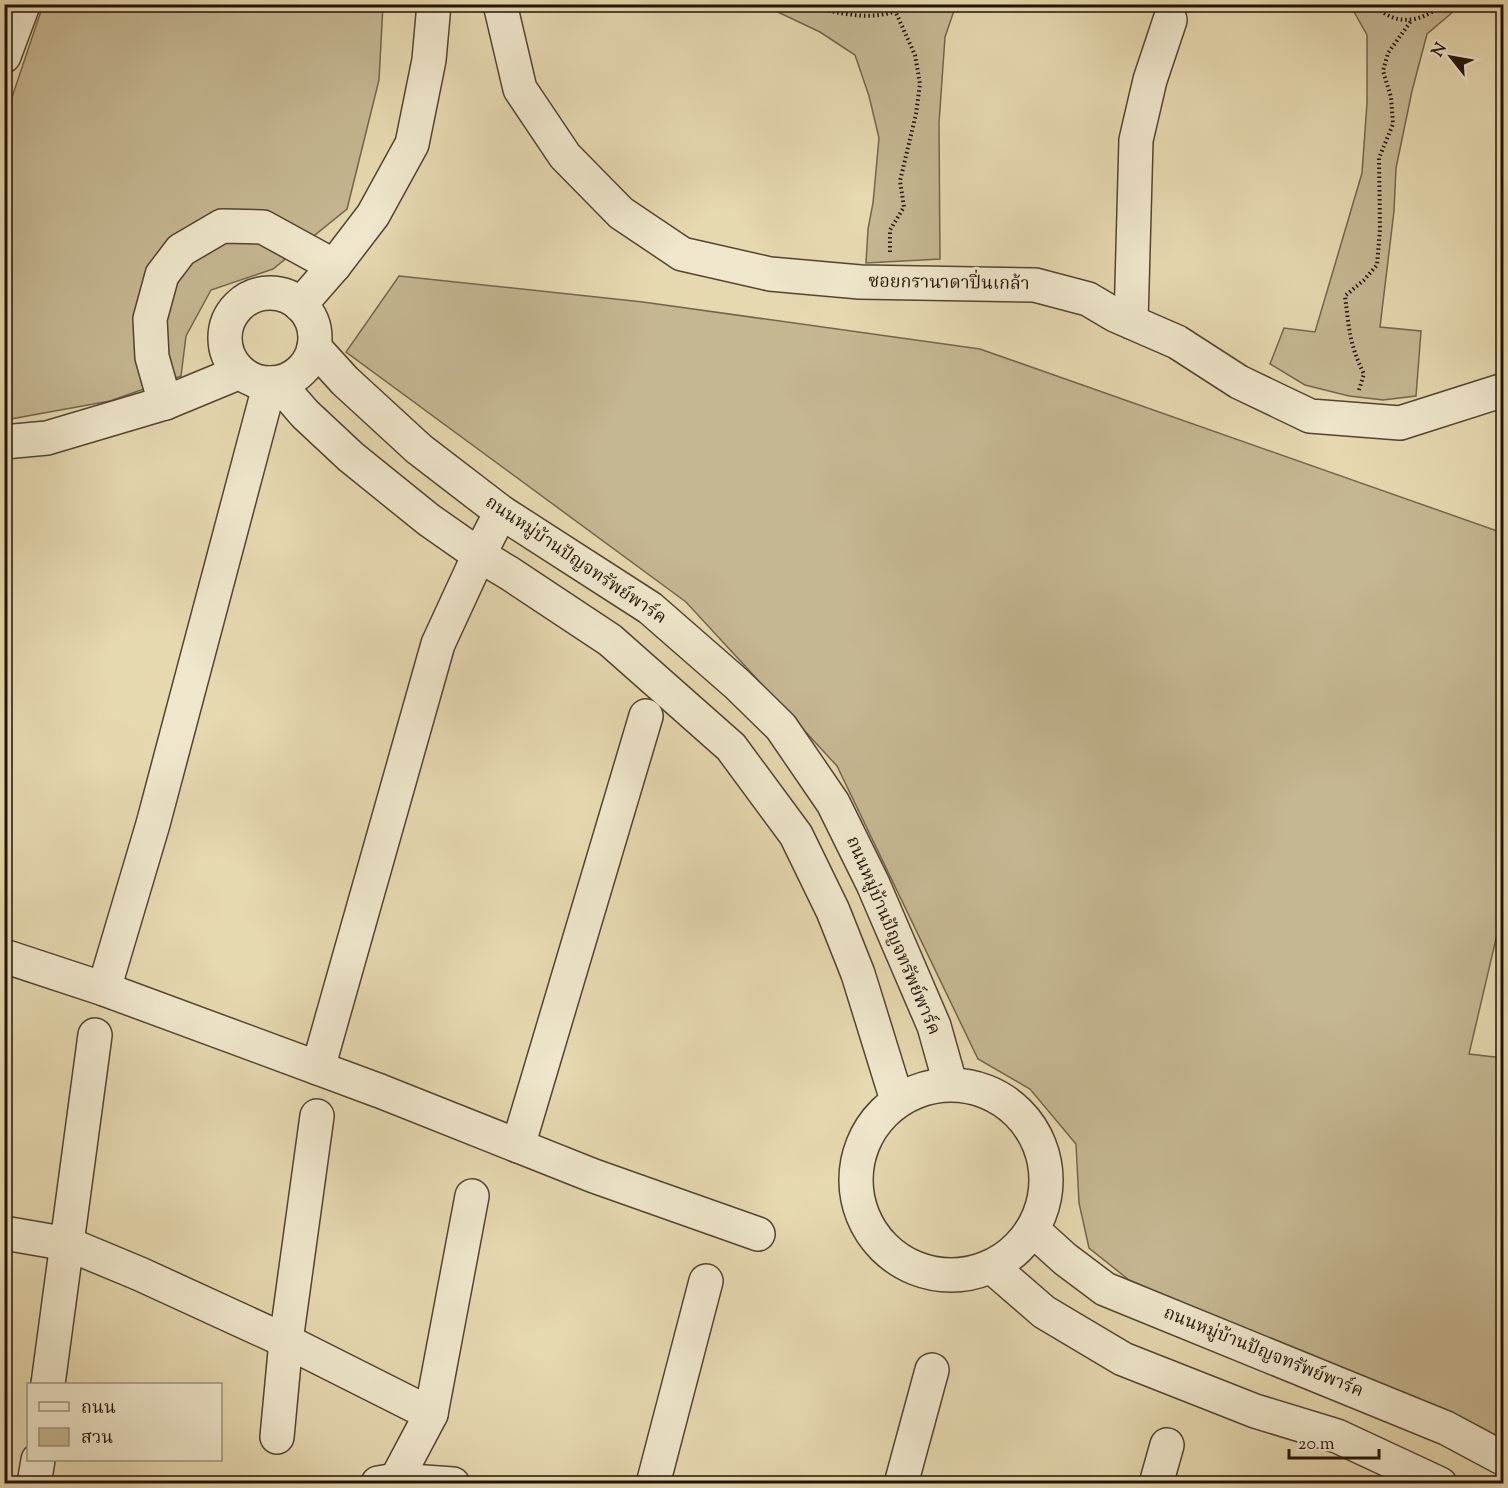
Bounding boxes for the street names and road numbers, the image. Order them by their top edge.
street label: ซอยกรานาดาปิ่นเกล้า [868,267,1030,298]
street label: ถนนหมู่บ้านปัญจทรัพย์พาร์ค [479,490,671,632]
street label: ถนนหมู่บ้านปัญจทรัพย์พาร์ค [838,833,946,1039]
street label: ถนนหมู่บ้านปัญจทรัพย์พาร์ค [1159,1301,1367,1405]

